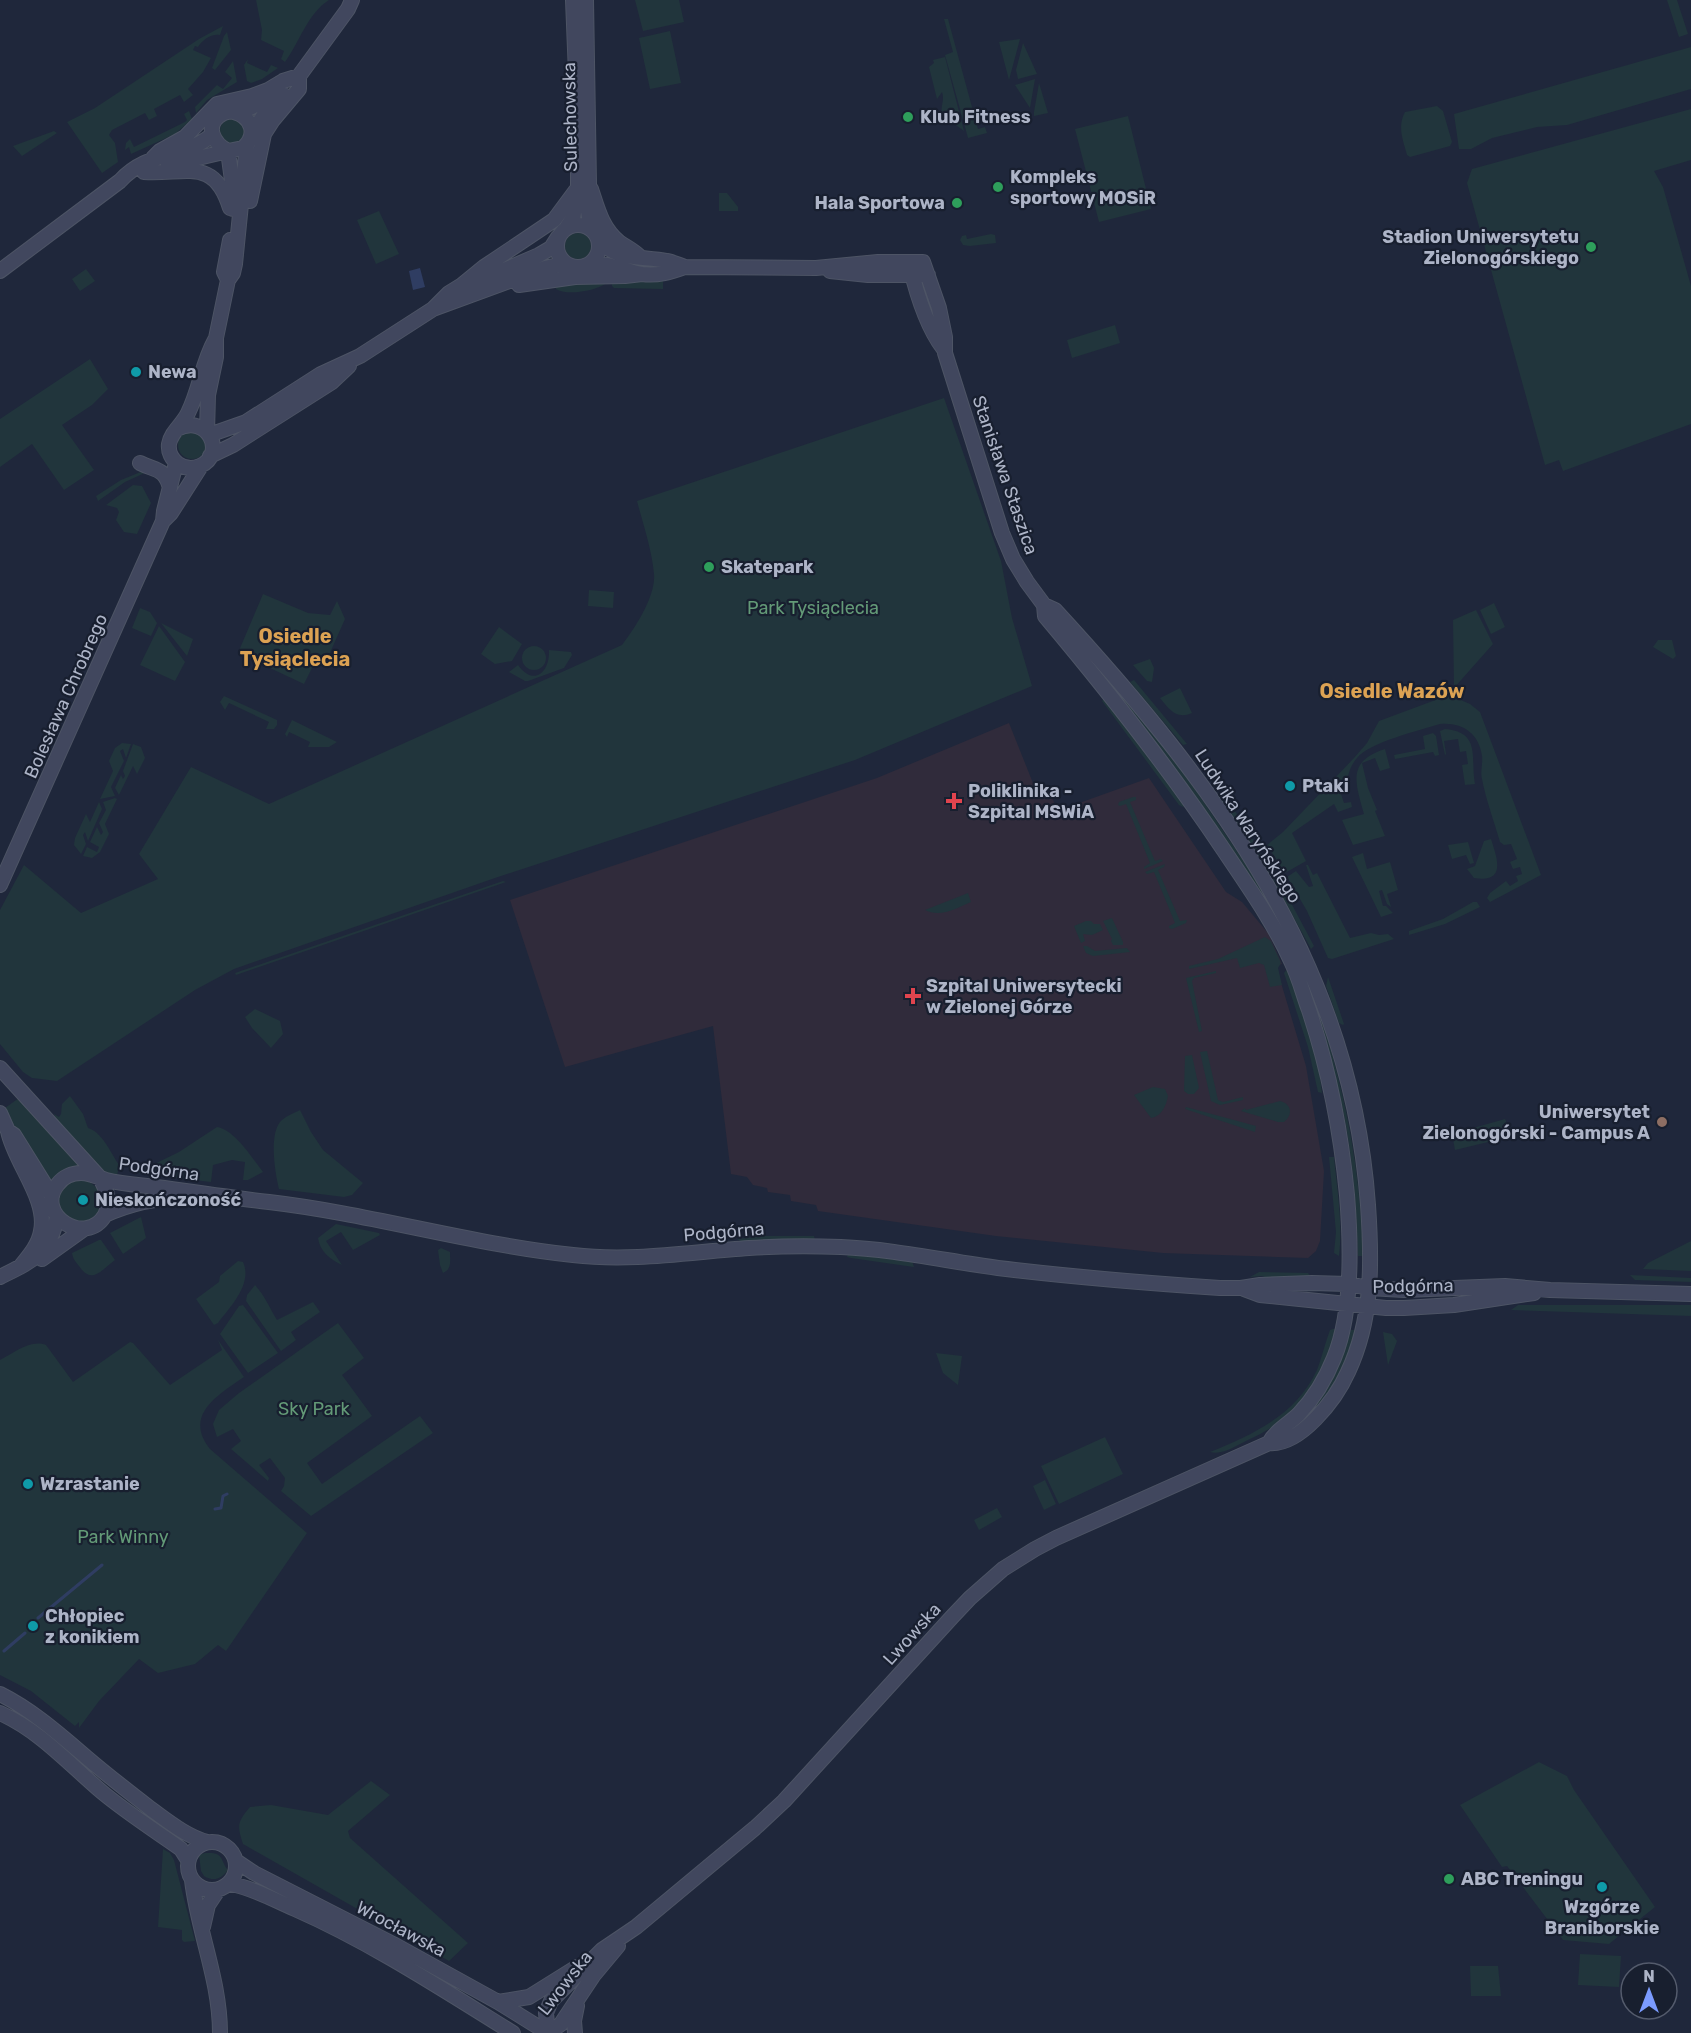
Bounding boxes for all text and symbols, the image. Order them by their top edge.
street label: Sulechowska [558,62,582,172]
place label: Klub Fitness [920,106,1031,128]
marker: Klub Fitness [901,110,915,124]
place label: Kompleks sportowy MOSiR [1010,166,1156,209]
marker: Kompleks sportowy MOSiR [991,180,1005,194]
place label: Hala Sportowa [814,192,945,214]
marker: Hala Sportowa [950,196,964,210]
place label: Stadion Uniwersytetu Zielonogórskiego [1382,226,1579,269]
marker: Stadion Uniwersytetu Zielonogórskiego [1584,240,1598,254]
place label: Newa [148,361,197,383]
marker: Newa [129,365,143,379]
street label: Stanisława Staszica [967,393,1043,557]
place label: Skatepark [721,556,814,578]
marker: Skatepark [702,560,716,574]
park label: Park Tysiąclecia [747,597,879,619]
street label: Bolesława Chrobrego [20,610,112,782]
district label: Osiedle Tysiąclecia [240,624,350,671]
district label: Osiedle Wazów [1320,679,1465,703]
street label: Ludwika Waryńskiego [1190,745,1306,907]
place label: Ptaki [1302,775,1349,797]
marker: Ptaki [1283,779,1297,793]
place label: Poliklinika - Szpital MSWiA [968,780,1094,823]
marker: Poliklinika - Szpital MSWiA [945,792,963,810]
place label: Szpital Uniwersytecki w Zielonej Górze [926,975,1122,1018]
marker: Szpital Uniwersytecki w Zielonej Górze [904,987,922,1005]
place label: Uniwersytet Zielonogórski - Campus A [1422,1101,1650,1144]
marker: Uniwersytet Zielonogórski - Campus A [1655,1115,1669,1129]
street label: Podgórna [117,1152,201,1186]
place label: Nieskończoność [95,1189,241,1211]
marker: Nieskończoność [76,1193,90,1207]
street label: Podgórna [683,1218,765,1246]
street label: Podgórna [1372,1274,1454,1298]
park label: Sky Park [278,1398,351,1420]
place label: Wzrastanie [40,1473,140,1495]
marker: Wzrastanie [21,1477,35,1491]
park label: Park Winny [77,1526,169,1548]
street label: Lwowska [878,1598,946,1670]
place label: Chłopiec z konikiem [45,1605,139,1648]
marker: Chłopiec z konikiem [26,1619,40,1633]
place label: ABC Treningu [1461,1868,1583,1890]
marker: ABC Treningu [1442,1872,1456,1886]
marker: Wzgórze Braniborskie [1595,1880,1609,1894]
street label: Wrocławska [352,1896,450,1962]
place label: Wzgórze Braniborskie [1545,1896,1660,1939]
street label: Lwowska [533,1946,597,2020]
north arrow [1619,1961,1679,2021]
text: N [1643,1967,1655,1986]

